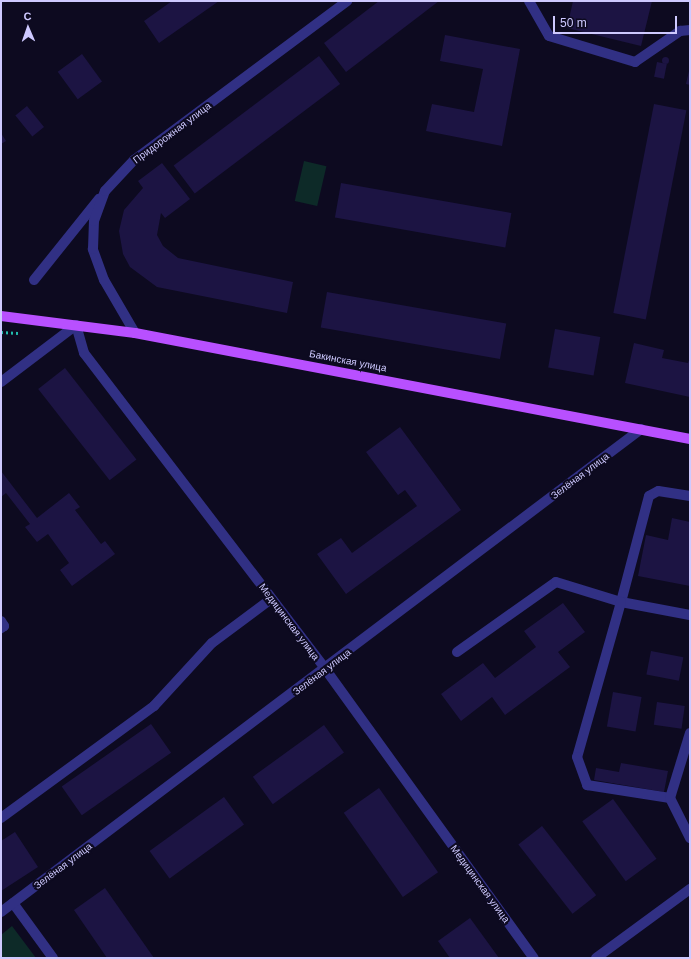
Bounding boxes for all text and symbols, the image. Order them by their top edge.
north arrow [8,8,48,48]
scale bar [555,8,679,34]
text: С [23,10,32,22]
text: 50 m [560,16,587,30]
street label: Придорожная улица [131,100,213,166]
street label: Бакинская улица [308,348,388,374]
street label: Зелёная улица [549,450,611,502]
street label: Медицинская улица [256,581,322,663]
street label: Зелёная улица [291,646,353,698]
street label: Зелёная улица [32,840,94,892]
street label: Медицинская улица [448,843,512,925]

